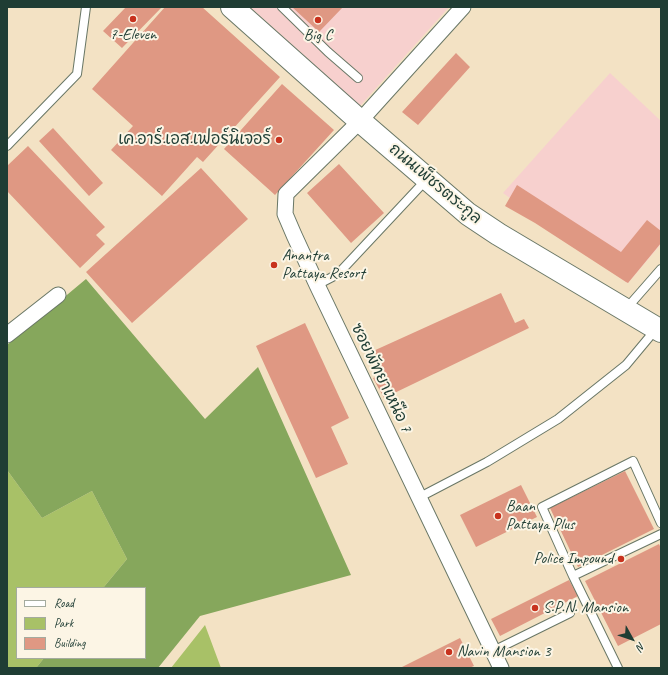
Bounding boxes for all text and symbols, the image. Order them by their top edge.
marker: 7-Eleven [128,14,138,24]
marker: Big C [313,15,323,25]
place label: 7-Eleven [110,25,156,45]
place label: Big C [304,26,332,46]
place label: เค.อาร์.เอส.เฟอร์นิเจอร์ [118,130,271,150]
marker: เค.อาร์.เอส.เฟอร์นิเจอร์ [274,135,284,145]
street label: ถนนเพ็ชรตระกูล [385,140,485,228]
place label: Anantra Pattaya Resort [282,246,364,284]
marker: Anantra Pattaya Resort [269,260,279,270]
street label: ซอยพัทยาเหนือ 7 [346,320,416,436]
place label: Baan Pattaya Plus [506,497,574,535]
marker: Baan Pattaya Plus [493,511,503,521]
place label: Police Impound [534,549,613,569]
marker: Police Impound [616,554,626,564]
legend [16,587,146,659]
text: Road [54,595,74,611]
place label: S.P.N. Mansion [543,598,628,618]
marker: S.P.N. Mansion [530,603,540,613]
text: Park [54,615,73,631]
north arrow [612,619,652,659]
text: Building [54,635,86,651]
text: N [634,640,649,654]
place label: Navin Mansion 3 [457,642,551,662]
marker: Navin Mansion 3 [444,647,454,657]

